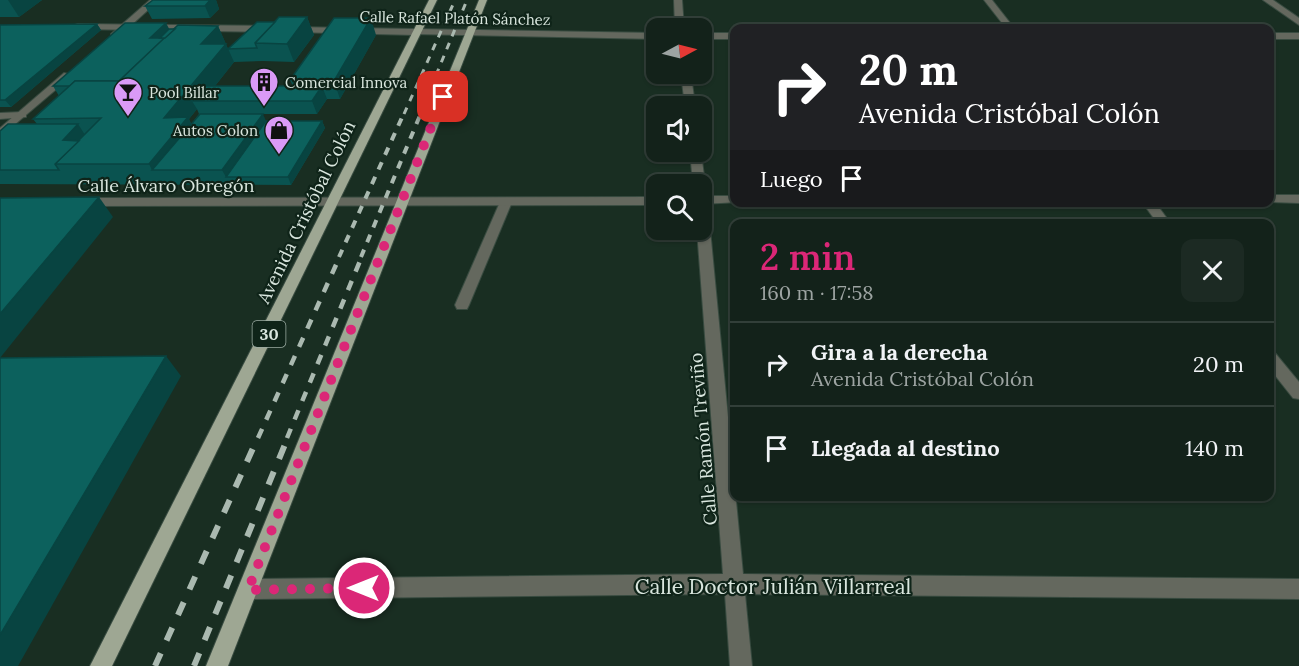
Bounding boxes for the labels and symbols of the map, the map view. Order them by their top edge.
street label: Calle Rafael Platón Sánchez [359,7,551,29]
north arrow [646,18,712,84]
building icon: Comercial Innova [248,66,280,108]
pin [417,71,468,122]
place label: Comercial Innova [285,73,407,92]
bar icon: Pool Billar [112,76,144,118]
place label: Pool Billar [149,83,220,102]
shop icon: Autos Colon [263,114,295,156]
street label: Avenida Cristóbal Colón [251,117,360,308]
place label: Autos Colon [172,121,258,140]
street label: Calle Álvaro Obregón [78,174,255,197]
road number: 30 [252,321,286,347]
street label: Calle Ramón Treviño [684,352,722,526]
position arrow [332,556,396,620]
street label: Calle Doctor Julián Villarreal [635,573,911,600]

